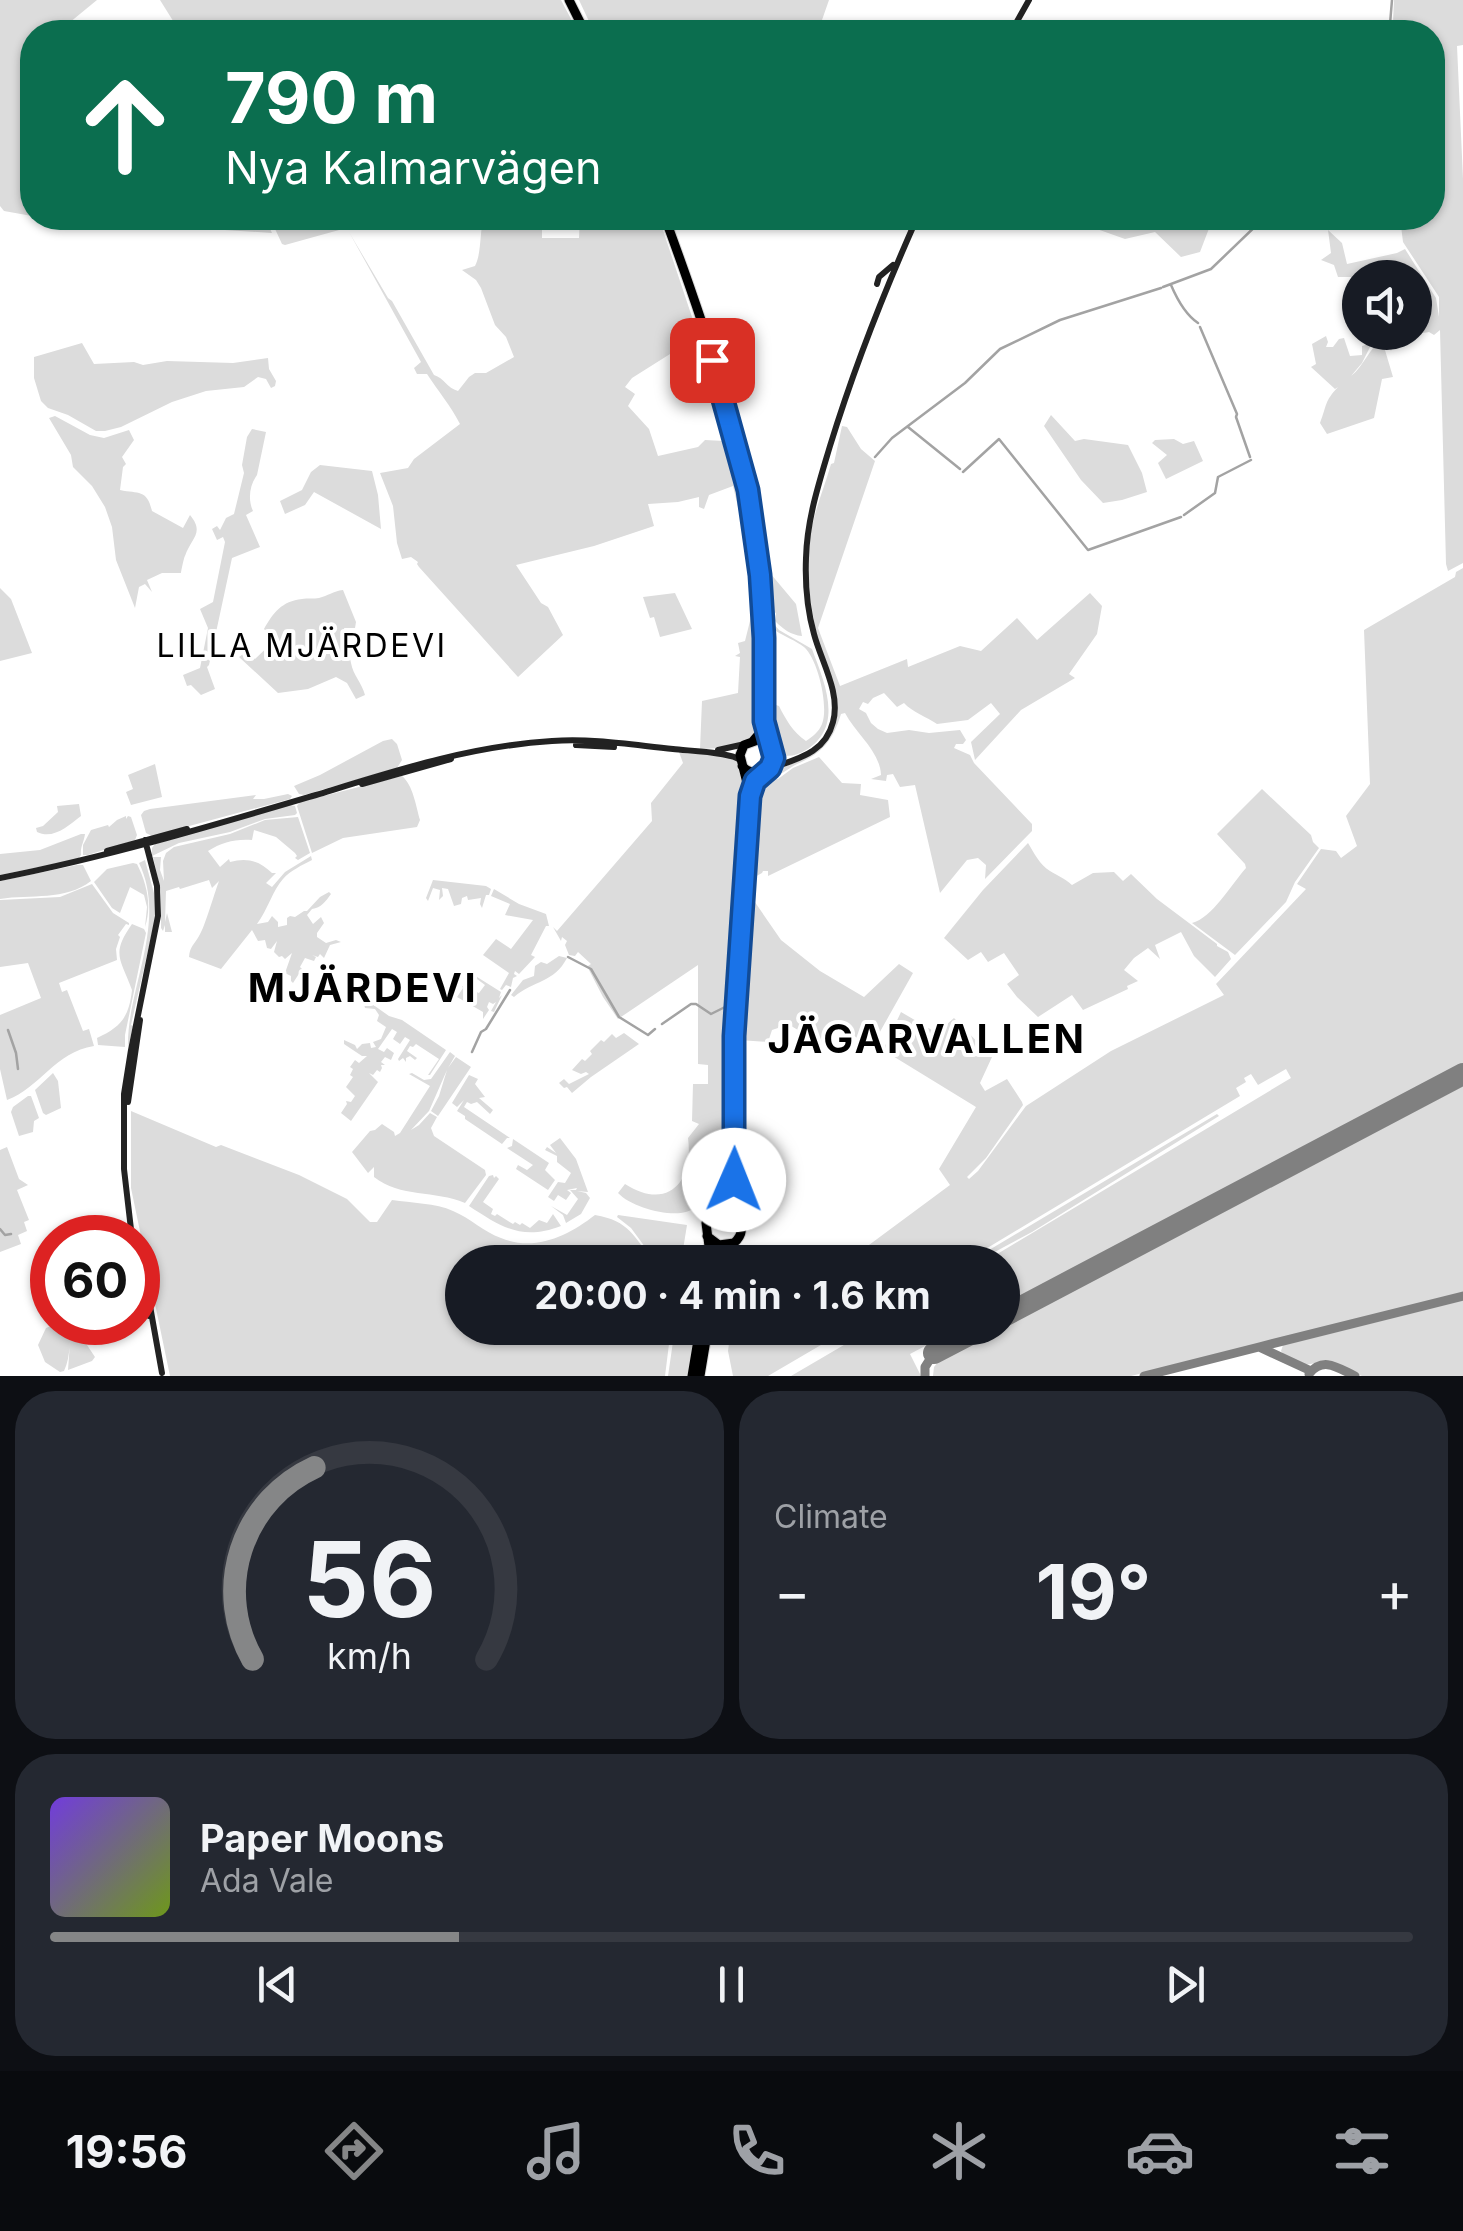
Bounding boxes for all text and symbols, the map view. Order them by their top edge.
text: 790 m [225,55,438,140]
icon: ahead [60,60,190,190]
text: Nya Kalmarvägen [225,140,602,195]
map controls [1342,260,1432,350]
button: sound [1342,260,1432,350]
pin [670,318,755,403]
icon: arrive [685,333,740,388]
district label: LILLA MJÄRDEVI [156,626,448,665]
district label: MJÄRDEVI [248,963,478,1012]
district label: JÄGARVALLEN [768,1014,1086,1063]
position arrow [682,1128,786,1232]
speed limit sign: 60 [30,1215,160,1345]
text: 20:00 · 4 min · 1.6 km [534,1272,931,1318]
text: Climate [774,1497,888,1536]
text: 56 [302,1516,437,1642]
text: 19° [1036,1546,1151,1637]
text: − [774,1559,810,1625]
text: + [1377,1559,1413,1625]
text: km/h [327,1634,412,1678]
text: Paper Moons [200,1815,444,1861]
text: Ada Vale [200,1861,333,1900]
icon: previous [250,1957,305,2012]
icon: pause [704,1957,759,2012]
icon: next [1158,1957,1213,2012]
icon: directions [319,2116,389,2186]
icon: music [521,2116,591,2186]
icon: phone [722,2116,792,2186]
icon: climate [924,2116,994,2186]
icon: car [1125,2116,1195,2186]
icon: filters [1327,2116,1397,2186]
text: 19:56 [66,2124,187,2179]

